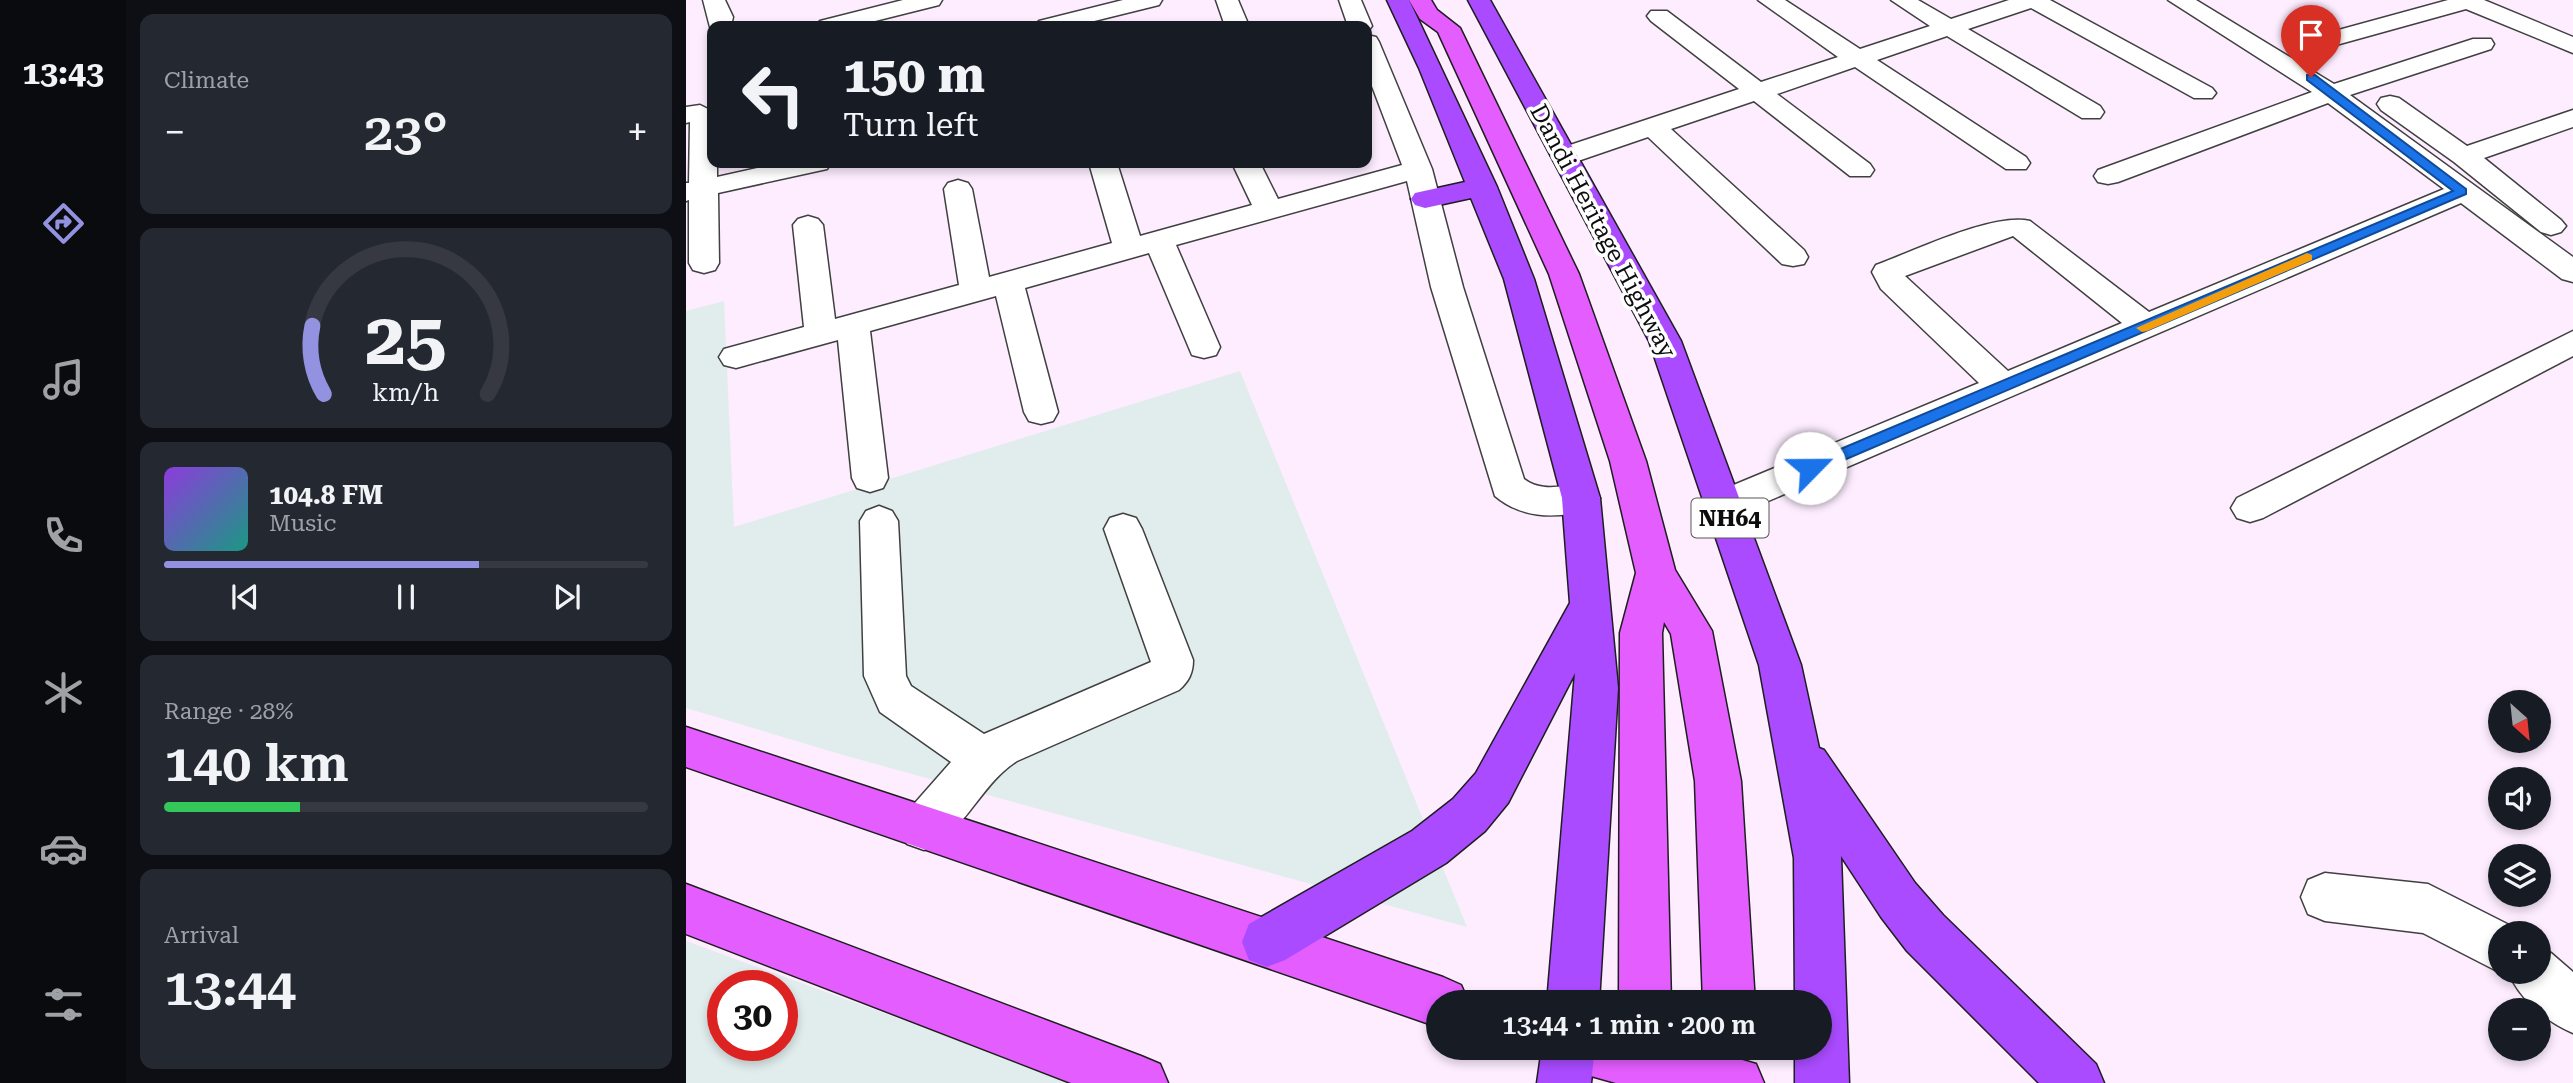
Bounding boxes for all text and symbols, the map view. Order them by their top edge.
pin [2281,5,2341,77]
icon: arrive [2292,16,2330,54]
text: 150 m [843,47,985,104]
icon: left [728,49,819,140]
text: 13:43 [22,54,104,92]
text: Climate [164,67,249,94]
street label: Dandi Heritage Highway [1524,99,1682,363]
text: 23° [364,102,448,163]
text: Turn left [843,106,978,144]
text: − [164,110,185,154]
text: + [627,110,648,154]
icon: directions [39,199,88,248]
text: 25 [365,297,447,382]
icon: music [39,355,88,404]
text: km/h [373,377,439,406]
position arrow [1773,431,1847,505]
text: 104.8 FM [269,480,383,510]
road number: NH64 [1692,498,1768,538]
text: Music [269,510,336,537]
icon: phone [39,511,88,560]
icon: previous [226,578,264,616]
icon: pause [387,578,425,616]
icon: next [548,578,586,616]
icon: climate [39,668,88,717]
north arrow [2488,690,2552,752]
map controls [2488,690,2551,1061]
text: Range · 28% [164,698,293,725]
text: 140 km [164,733,349,794]
button: sound [2488,767,2551,830]
icon: car [39,824,88,873]
button: layers [2488,844,2551,907]
button: + [2488,921,2551,984]
text: Arrival [164,922,239,949]
text: 13:44 [164,957,296,1018]
speed limit sign: 30 [707,970,798,1061]
icon: filters [39,980,88,1029]
button: − [2488,998,2551,1061]
text: 13:44 · 1 min · 200 m [1502,1010,1756,1040]

